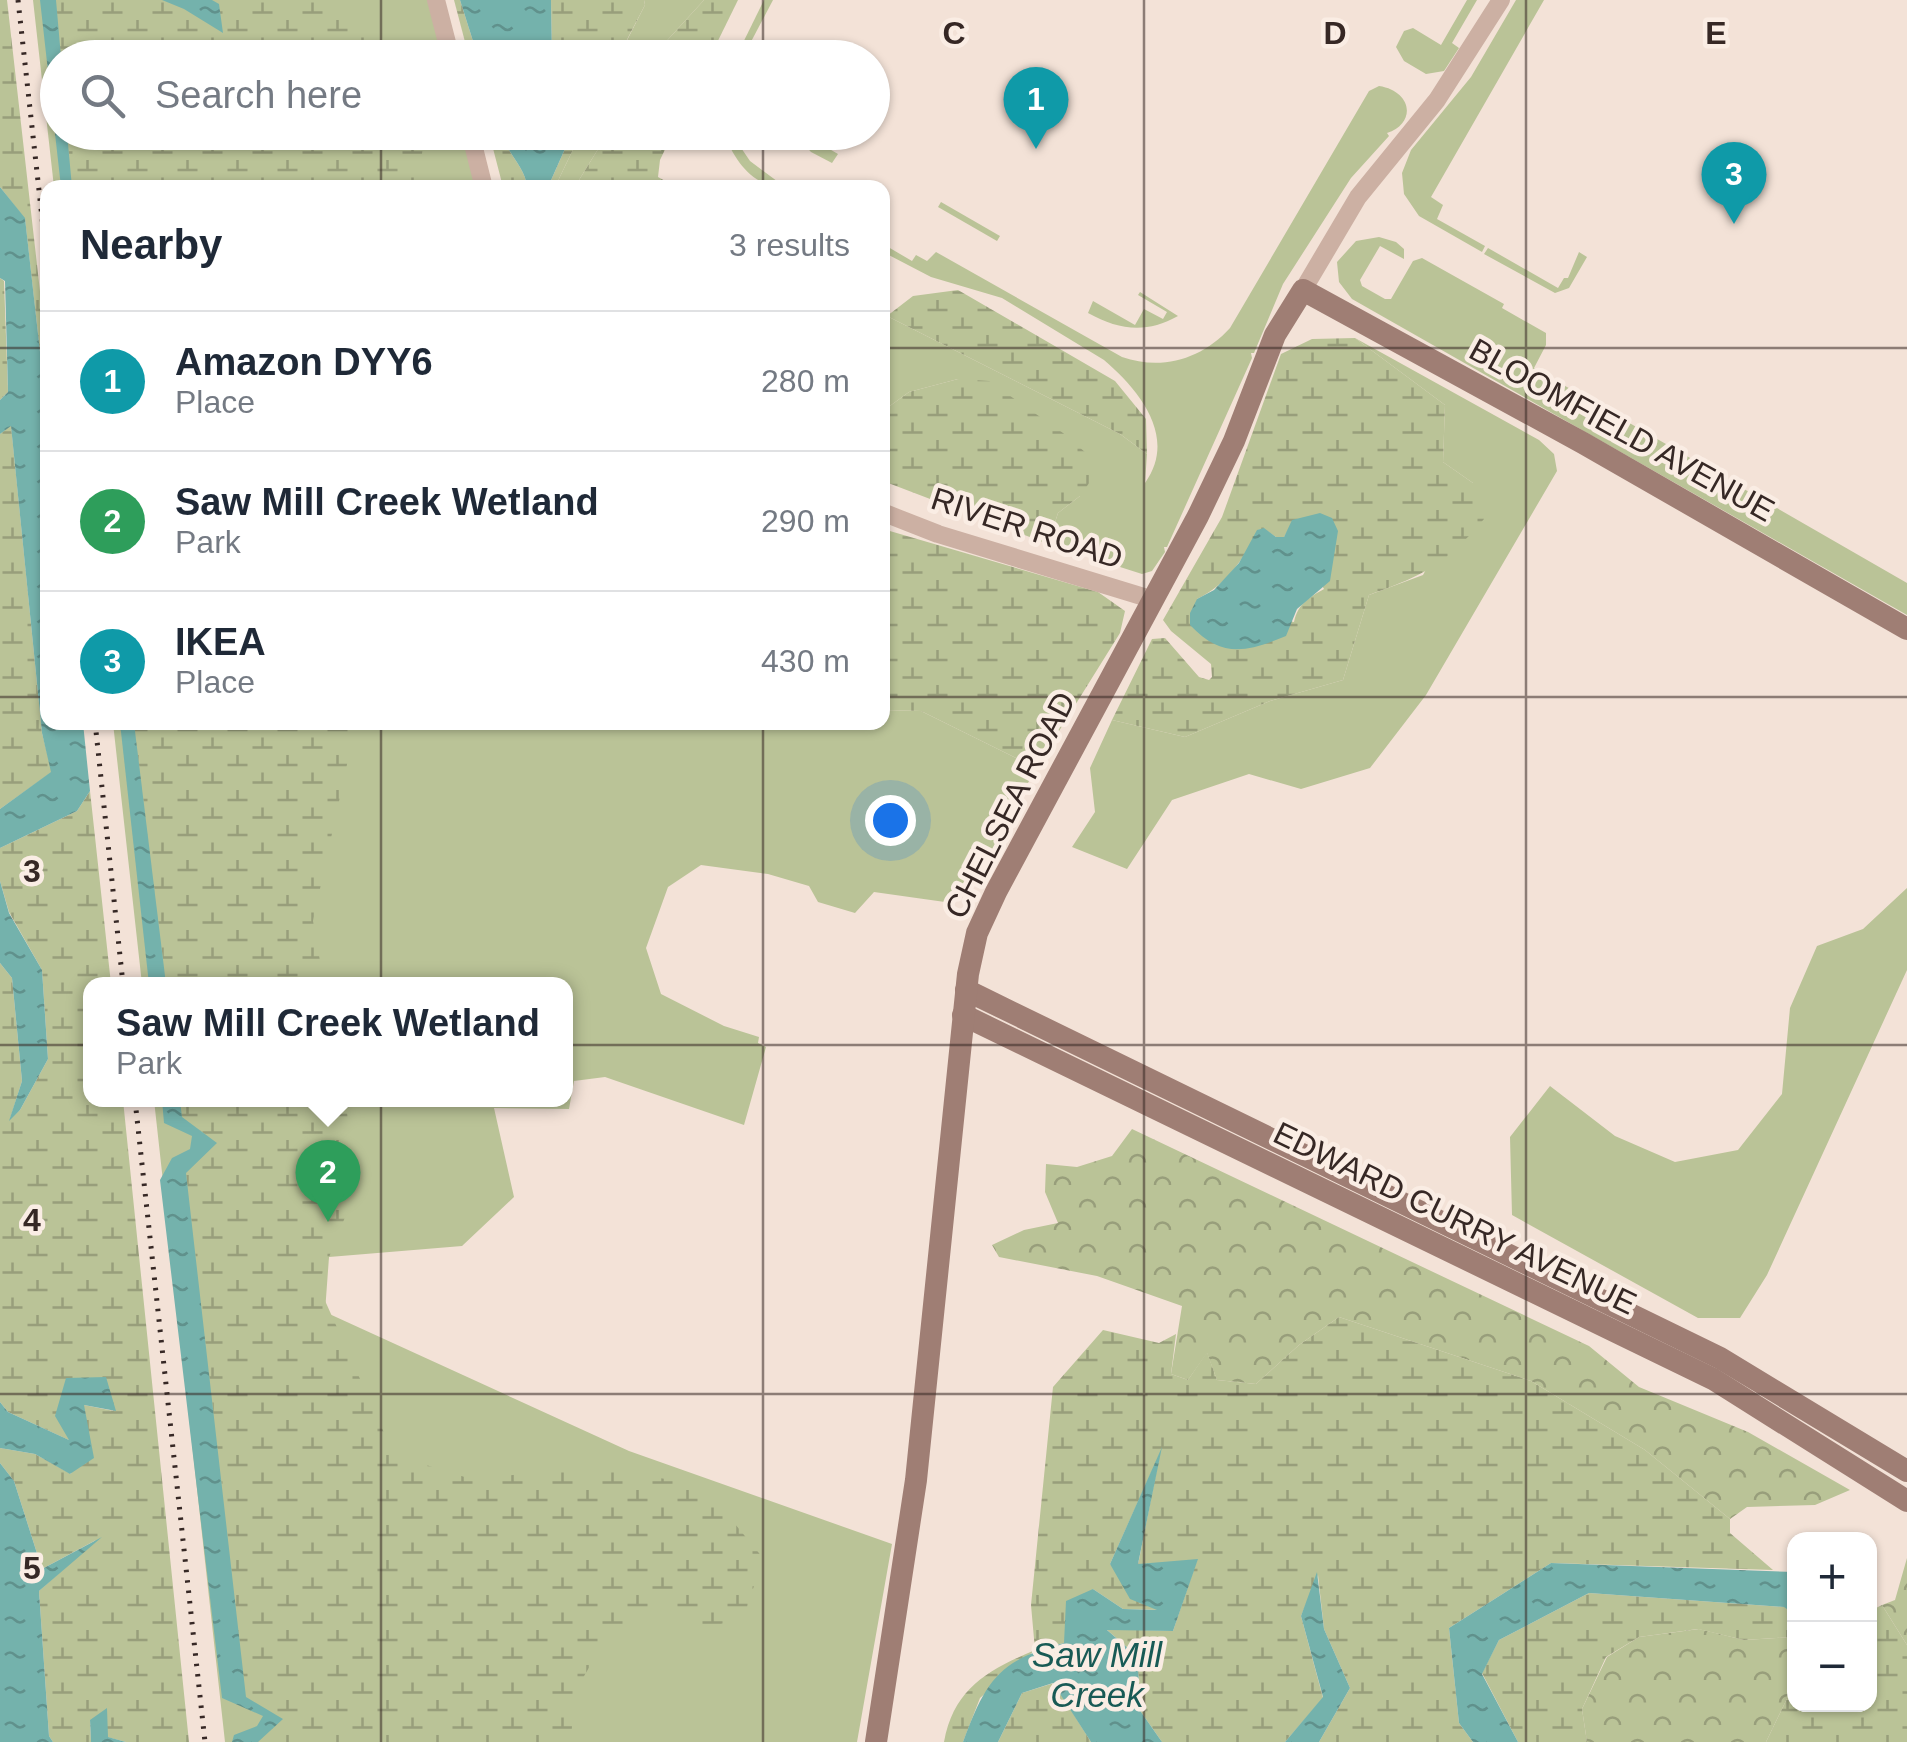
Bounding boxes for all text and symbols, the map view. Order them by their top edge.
text: C [942,15,966,51]
text: D [1323,15,1347,51]
text: E [1705,15,1727,51]
search box [40,40,890,150]
pin: 1 [1004,66,1068,149]
icon: search [75,68,130,123]
text: Search here [155,74,362,116]
pin: 3 [1702,142,1766,224]
text: Nearby [80,221,222,268]
text: 3 results [729,227,850,263]
street label: BLOOMFIELD AVENUE [1463,331,1781,529]
text: Amazon DYY6 [175,341,433,383]
text: 1 [104,363,121,399]
text: 280 m [761,363,850,399]
text: Place [175,384,255,420]
street label: RIVER ROAD [927,480,1127,576]
text: Saw Mill Creek Wetland [175,481,599,523]
text: 2 [104,503,121,539]
text: 290 m [761,503,850,539]
text: Park [175,524,241,560]
text: IKEA [175,621,266,663]
text: 3 [104,643,121,679]
text: 430 m [761,643,850,679]
text: Place [175,664,255,700]
street label: CHELSEA ROAD [937,686,1083,924]
your location [865,795,916,846]
text: 3 [23,853,41,889]
popup [83,977,573,1107]
text: Saw Mill Creek Wetland [116,1002,540,1044]
text: Park [116,1045,182,1081]
street label: EDWARD CURRY AVENUE [1268,1114,1642,1322]
pin: 2 [296,1140,360,1222]
text: 4 [23,1202,41,1238]
map controls [1787,1532,1877,1712]
button: + [1787,1532,1877,1622]
text: 5 [23,1550,41,1586]
button: − [1787,1622,1877,1712]
water label: Saw Mill Creek [1032,1635,1163,1714]

